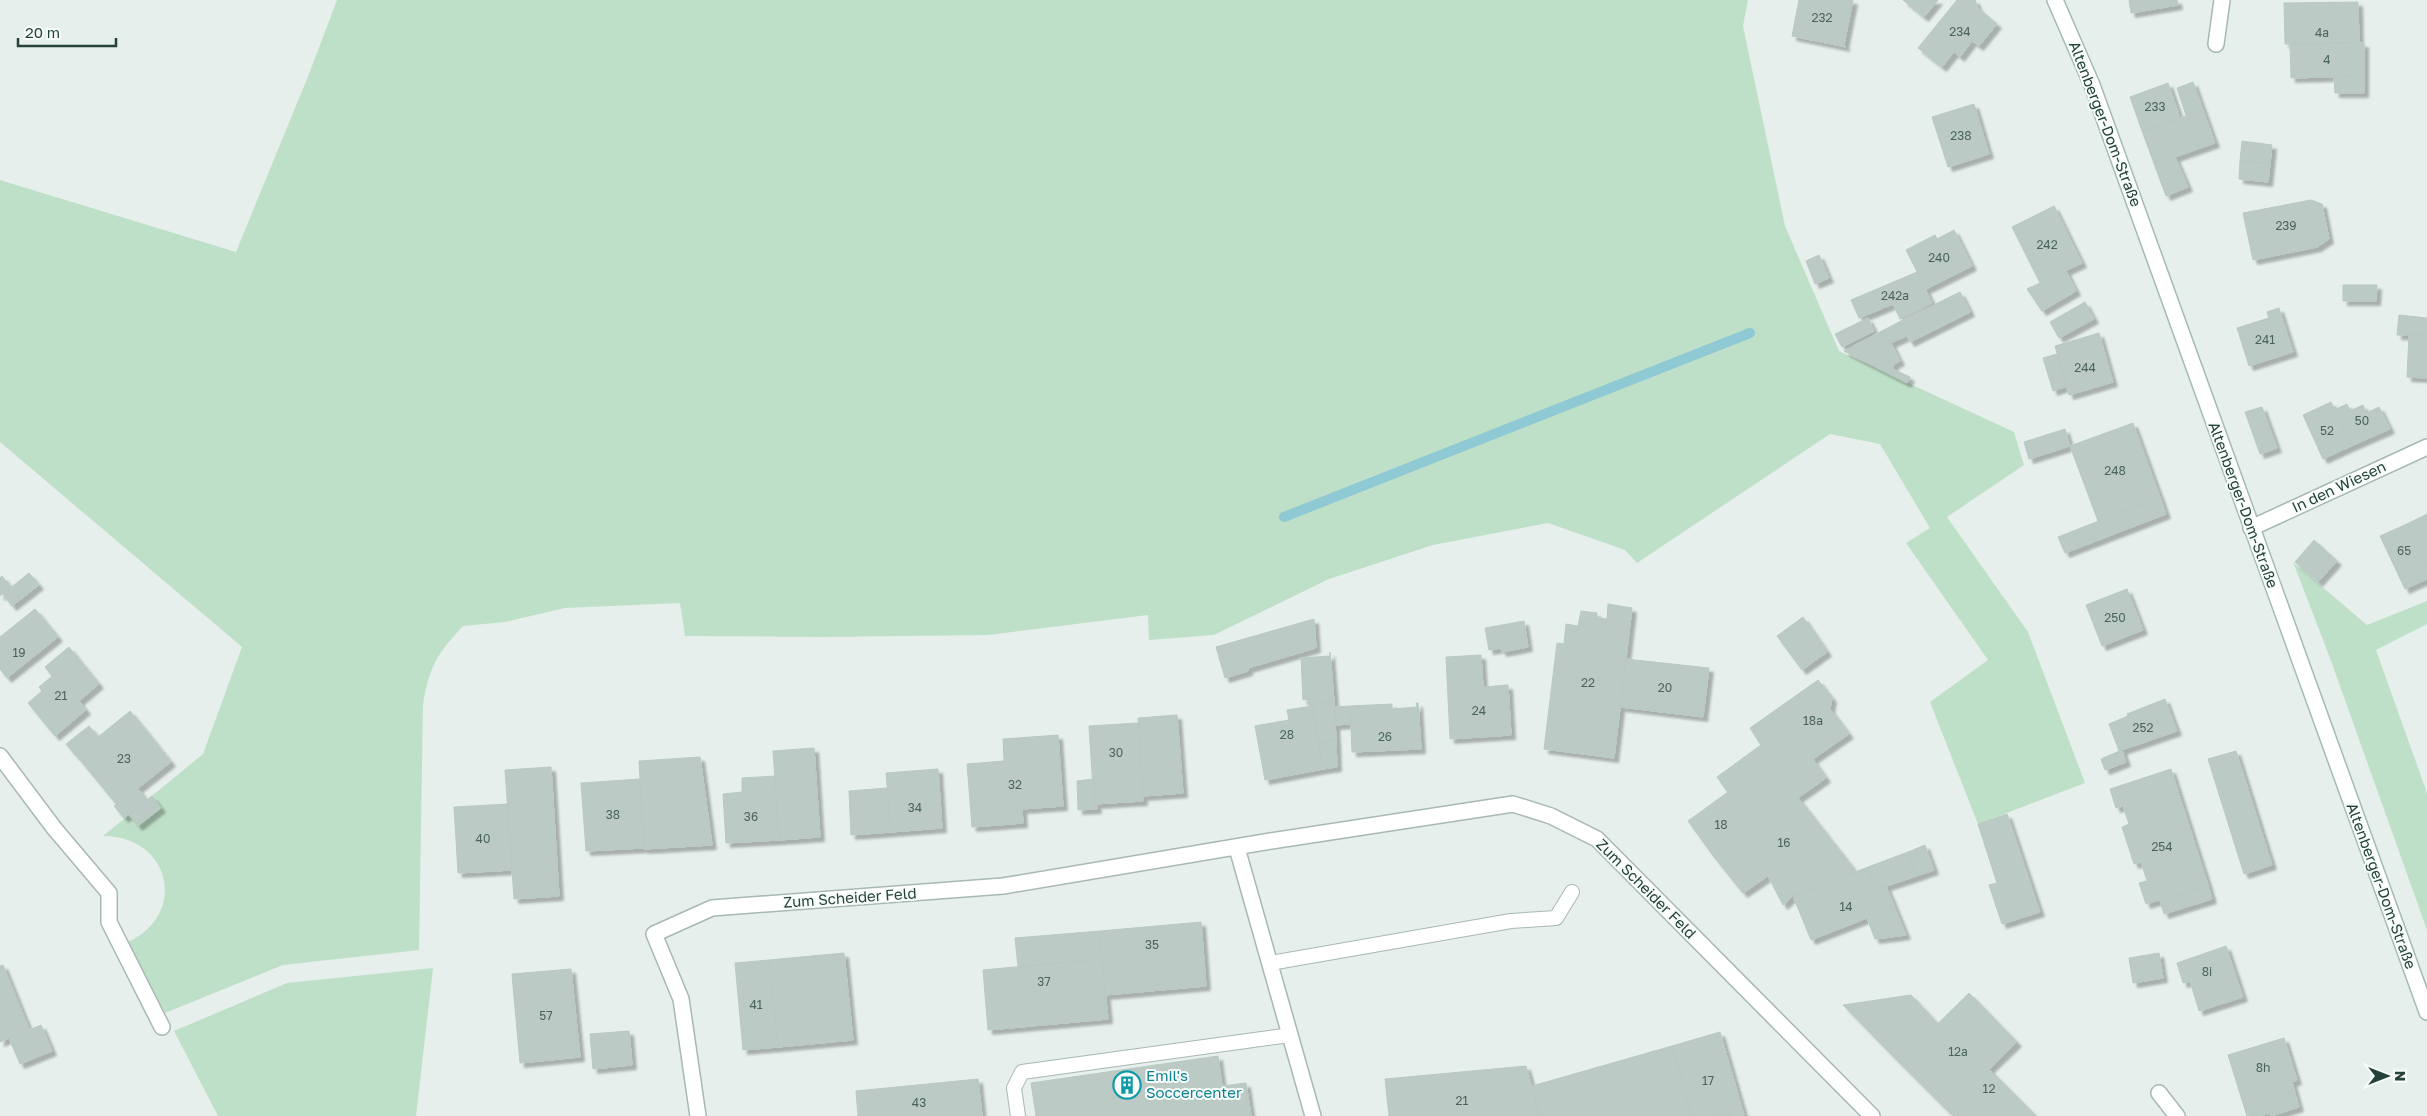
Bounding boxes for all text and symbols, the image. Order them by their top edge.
house number: 232 [1812,10,1833,25]
scale bar [18,15,115,47]
text: 20 m [25,23,60,41]
house number: 234 [1949,24,1971,39]
house number: 4a [2315,25,2329,40]
street label: Altenberger-Dom-Straße [2066,38,2146,209]
house number: 4 [2323,52,2331,67]
house number: 233 [2144,99,2166,114]
house number: 238 [1950,128,1972,143]
house number: 239 [2275,218,2297,233]
house number: 242 [2036,237,2058,252]
house number: 240 [1928,250,1950,265]
house number: 242a [1881,288,1909,303]
house number: 241 [2255,332,2275,347]
house number: 244 [2074,360,2096,375]
house number: 50 [2355,413,2369,428]
street label: Altenberger-Dom-Straße [2205,419,2283,591]
house number: 52 [2320,423,2334,438]
street label: In den Wiesen [2289,456,2388,516]
house number: 248 [2104,463,2126,478]
house number: 65 [2397,543,2411,558]
house number: 250 [2104,610,2126,625]
house number: 19 [12,645,26,660]
house number: 22 [1581,675,1595,690]
house number: 20 [1658,680,1672,695]
house number: 21 [55,688,68,703]
house number: 24 [1472,703,1486,718]
house number: 18a [1803,713,1823,728]
house number: 252 [2133,720,2153,735]
house number: 28 [1280,727,1294,742]
house number: 26 [1378,729,1392,744]
house number: 30 [1109,745,1123,760]
house number: 23 [117,751,131,766]
house number: 32 [1008,777,1022,792]
house number: 34 [908,800,922,815]
street label: Altenberger-Dom-Straße [2343,800,2421,972]
house number: 38 [606,807,620,822]
house number: 36 [744,809,758,824]
house number: 18 [1714,817,1728,832]
house number: 40 [476,831,490,846]
street label: Zum Scheider Feld [1593,835,1700,942]
house number: 16 [1777,835,1791,850]
house number: 254 [2151,839,2173,854]
street label: Zum Scheider Feld [783,883,917,911]
house number: 14 [1839,899,1853,914]
house number: 35 [1145,937,1159,952]
house number: 8i [2202,964,2212,979]
house number: 37 [1037,974,1051,989]
house number: 41 [749,997,763,1012]
house number: 57 [539,1008,553,1023]
house number: 12a [1948,1044,1968,1059]
north arrow [2362,1051,2412,1101]
house number: 8h [2256,1060,2270,1075]
place label: Emil's Soccercenter [1146,1066,1242,1101]
building icon: Emil's Soccercenter [1112,1070,1142,1100]
text: N [2392,1071,2409,1081]
house number: 17 [1702,1073,1714,1088]
house number: 12 [1983,1081,1995,1096]
house number: 21 [1456,1093,1469,1108]
house number: 43 [912,1095,926,1110]

